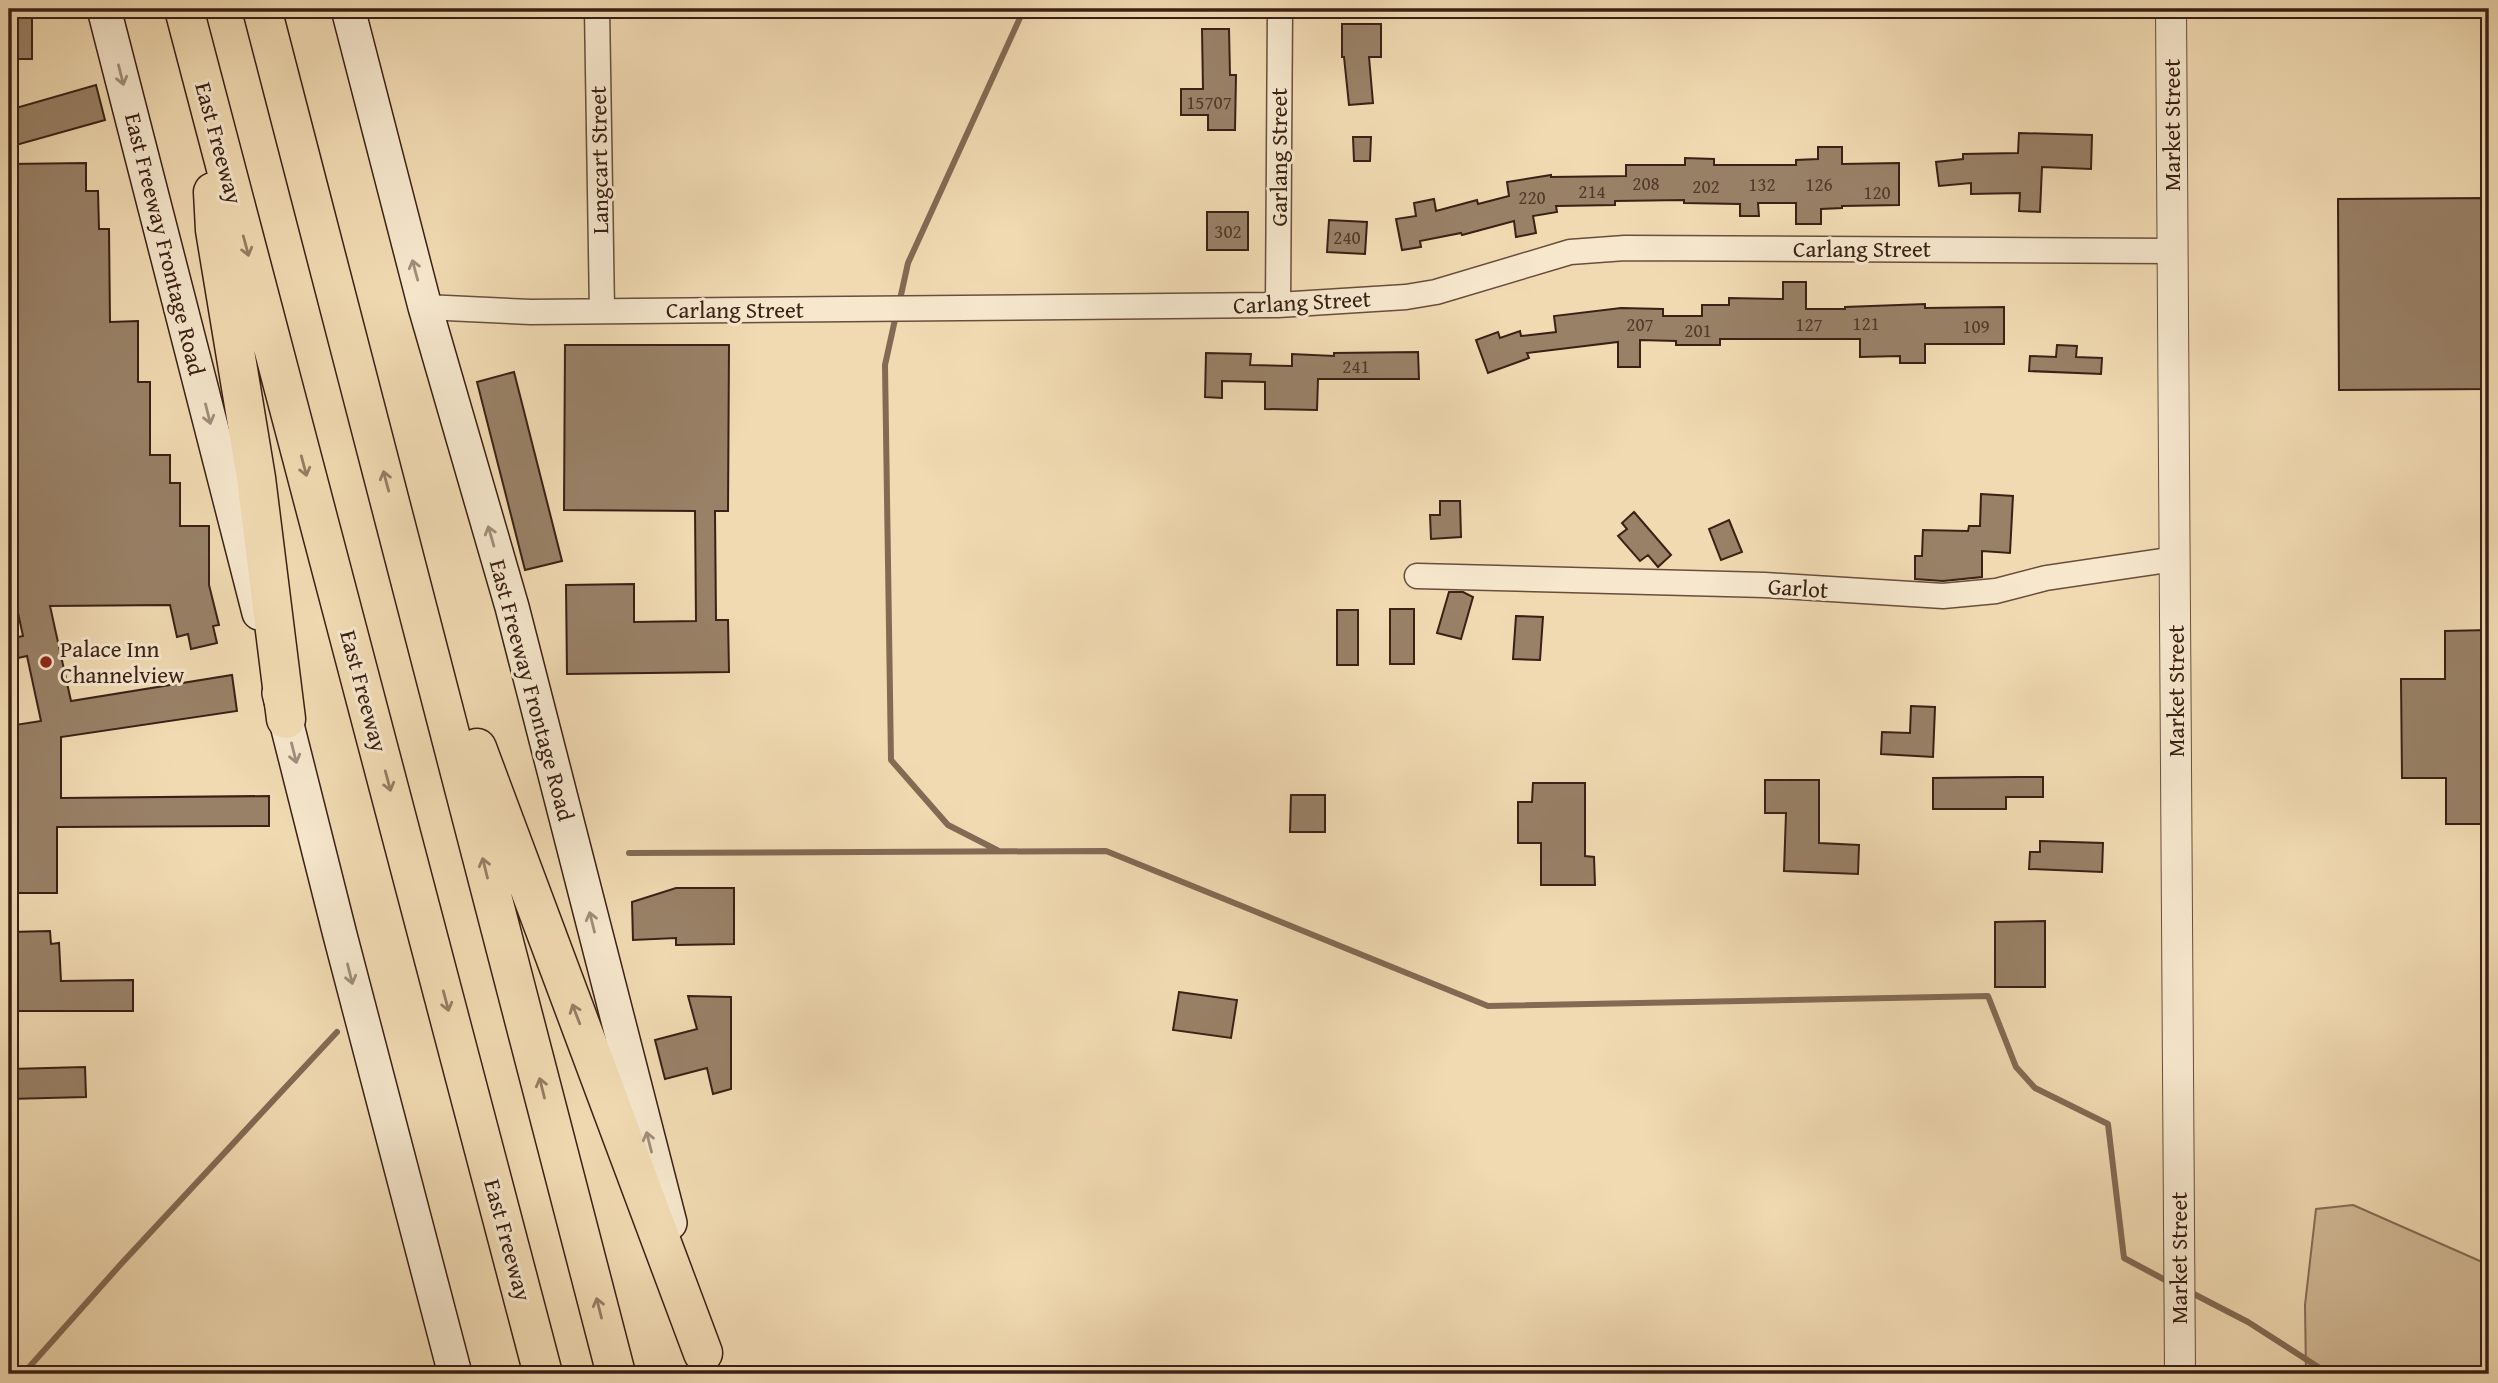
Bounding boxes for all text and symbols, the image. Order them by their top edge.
street label: Market Street [2155,59,2188,191]
one-way arrow [115,63,128,86]
street label: East Freeway [187,78,252,208]
street label: Langcart Street [581,86,616,234]
house number: 15707 [1186,88,1232,116]
street label: Garlang Street [1262,88,1295,226]
street label: East Freeway Frontage Road [117,109,214,379]
house number: 208 [1632,169,1660,197]
house number: 132 [1748,170,1776,198]
house number: 126 [1805,170,1833,198]
house number: 202 [1692,172,1720,200]
house number: 214 [1578,177,1606,205]
house number: 120 [1863,178,1891,206]
house number: 220 [1518,183,1546,211]
house number: 302 [1214,217,1242,245]
house number: 240 [1333,223,1361,251]
street label: Carlang Street [1793,232,1931,265]
one-way arrow [240,234,253,257]
one-way arrow [408,259,421,282]
street label: Carlang Street [1232,281,1372,322]
street label: Carlang Street [666,293,804,326]
house number: 121 [1852,309,1880,337]
house number: 207 [1626,310,1654,338]
house number: 127 [1795,310,1823,338]
house number: 109 [1962,312,1990,340]
house number: 201 [1684,316,1712,344]
house number: 241 [1342,352,1370,380]
one-way arrow [202,402,215,425]
one-way arrow [298,454,311,477]
one-way arrow [378,470,391,492]
one-way arrow [484,525,497,547]
street label: East Freeway Frontage Road [482,555,583,825]
street label: Garlot [1767,569,1829,606]
street label: Market Street [2159,625,2192,757]
street label: East Freeway [332,626,397,756]
place label: Palace Inn Channelview [60,632,185,691]
marker: Palace Inn Channelview [38,654,54,670]
one-way arrow [288,741,301,764]
one-way arrow [382,769,395,791]
one-way arrow [478,857,491,879]
one-way arrow [585,911,598,933]
one-way arrow [344,962,357,985]
one-way arrow [440,989,453,1011]
one-way arrow [568,1003,581,1025]
one-way arrow [535,1077,548,1100]
one-way arrow [642,1131,655,1154]
street label: East Freeway [476,1175,541,1305]
street label: Market Street [2162,1192,2195,1324]
one-way arrow [592,1297,605,1320]

